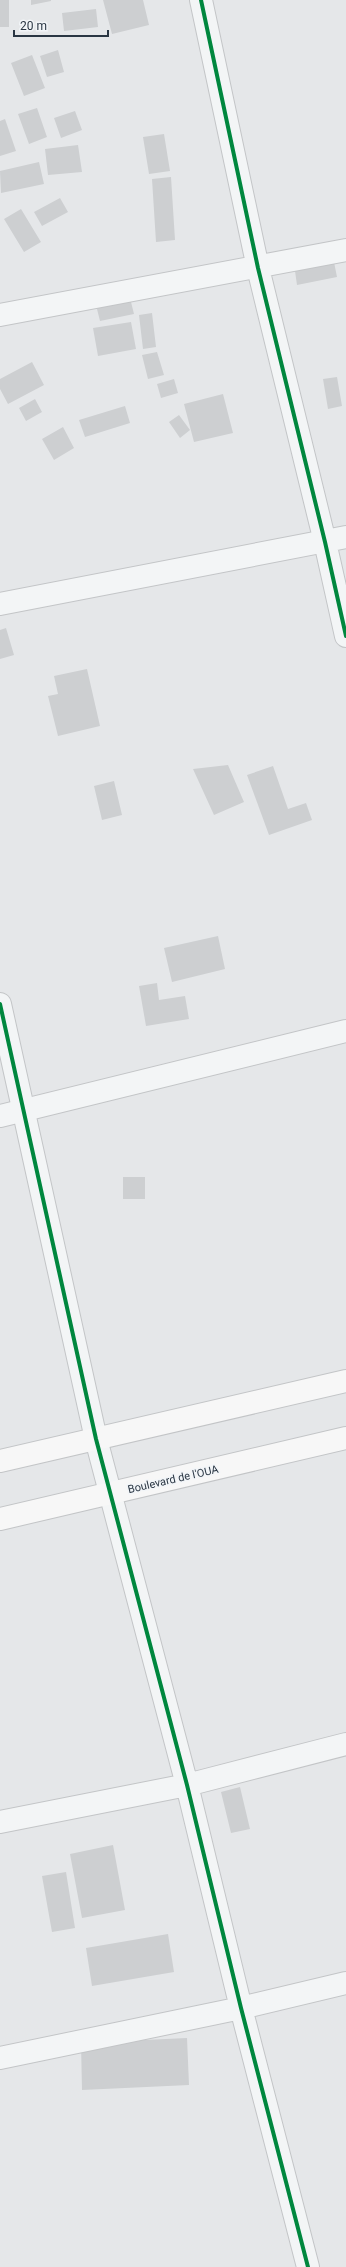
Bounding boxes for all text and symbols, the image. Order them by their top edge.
scale bar [14,12,108,38]
text: 20 m [20,19,47,33]
street label: Boulevard de l'OUA [127,1463,220,1496]

